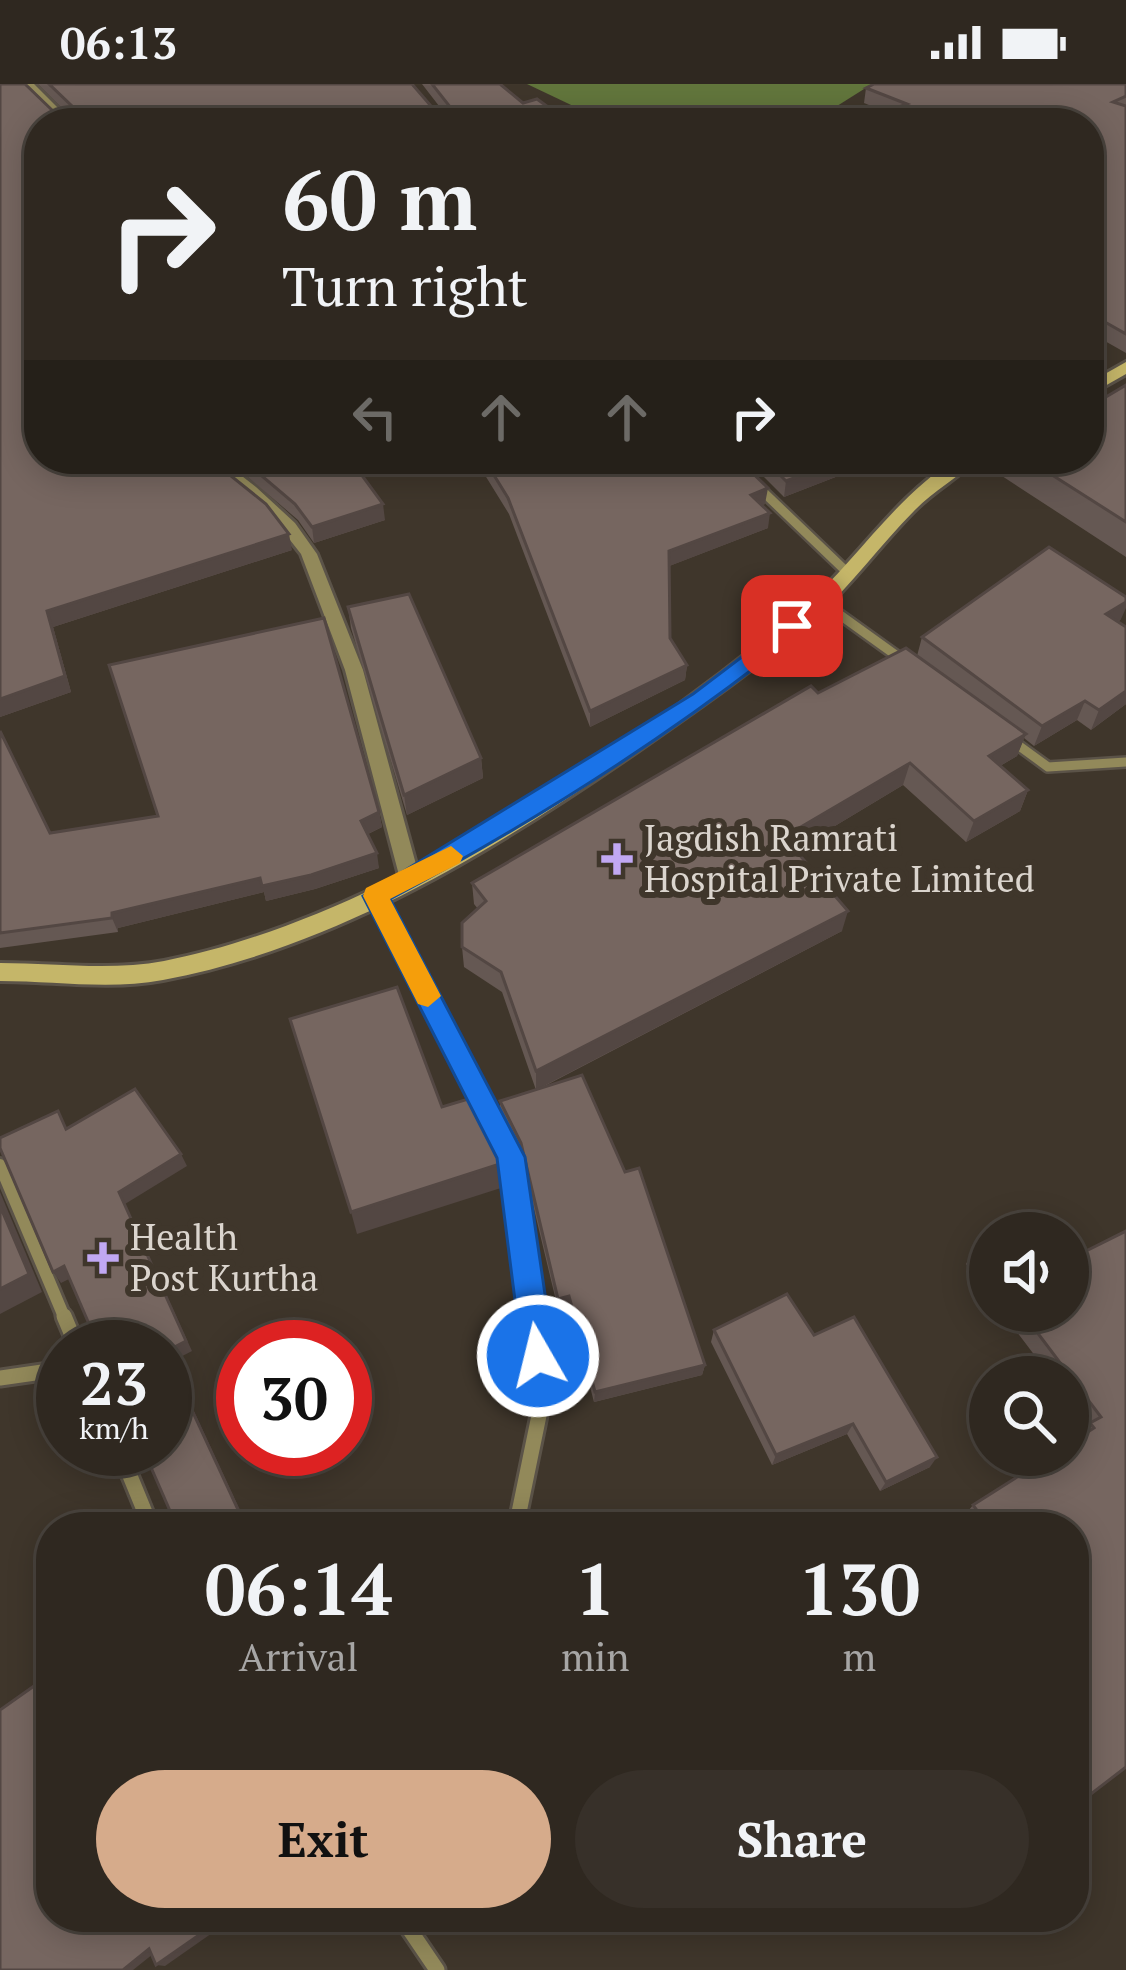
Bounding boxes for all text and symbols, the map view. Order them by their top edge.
text: 06:13 [60,12,177,72]
text: 60 m [282,143,477,254]
icon: right [84,156,240,312]
text: Turn right [282,250,528,321]
icon: left [342,384,408,450]
icon: ahead [468,384,534,450]
icon: ahead [594,384,660,450]
icon: right [720,384,786,450]
pin [741,575,843,677]
icon: arrive [759,593,825,659]
place label: Jagdish Ramrati Hospital Private Limited [644,814,1035,902]
marker: Jagdish Ramrati Hospital Private Limited [601,843,633,875]
map controls [969,1212,1089,1476]
button: sound [969,1212,1089,1332]
place label: Health Post Kurtha [130,1213,318,1301]
marker: Health Post Kurtha [87,1242,119,1274]
position arrow [475,1293,601,1419]
speed limit sign: 30 [216,1320,372,1476]
text: 23 [80,1343,148,1422]
button: search [969,1356,1089,1476]
text: km/h [79,1408,149,1448]
text: 06:14 [205,1540,392,1636]
text: 1 [575,1540,616,1636]
text: 130 [798,1540,920,1636]
text: Arrival [239,1630,358,1682]
text: min [561,1630,629,1682]
text: m [842,1630,876,1682]
button: Exit [96,1770,551,1908]
button: Share [575,1770,1029,1908]

